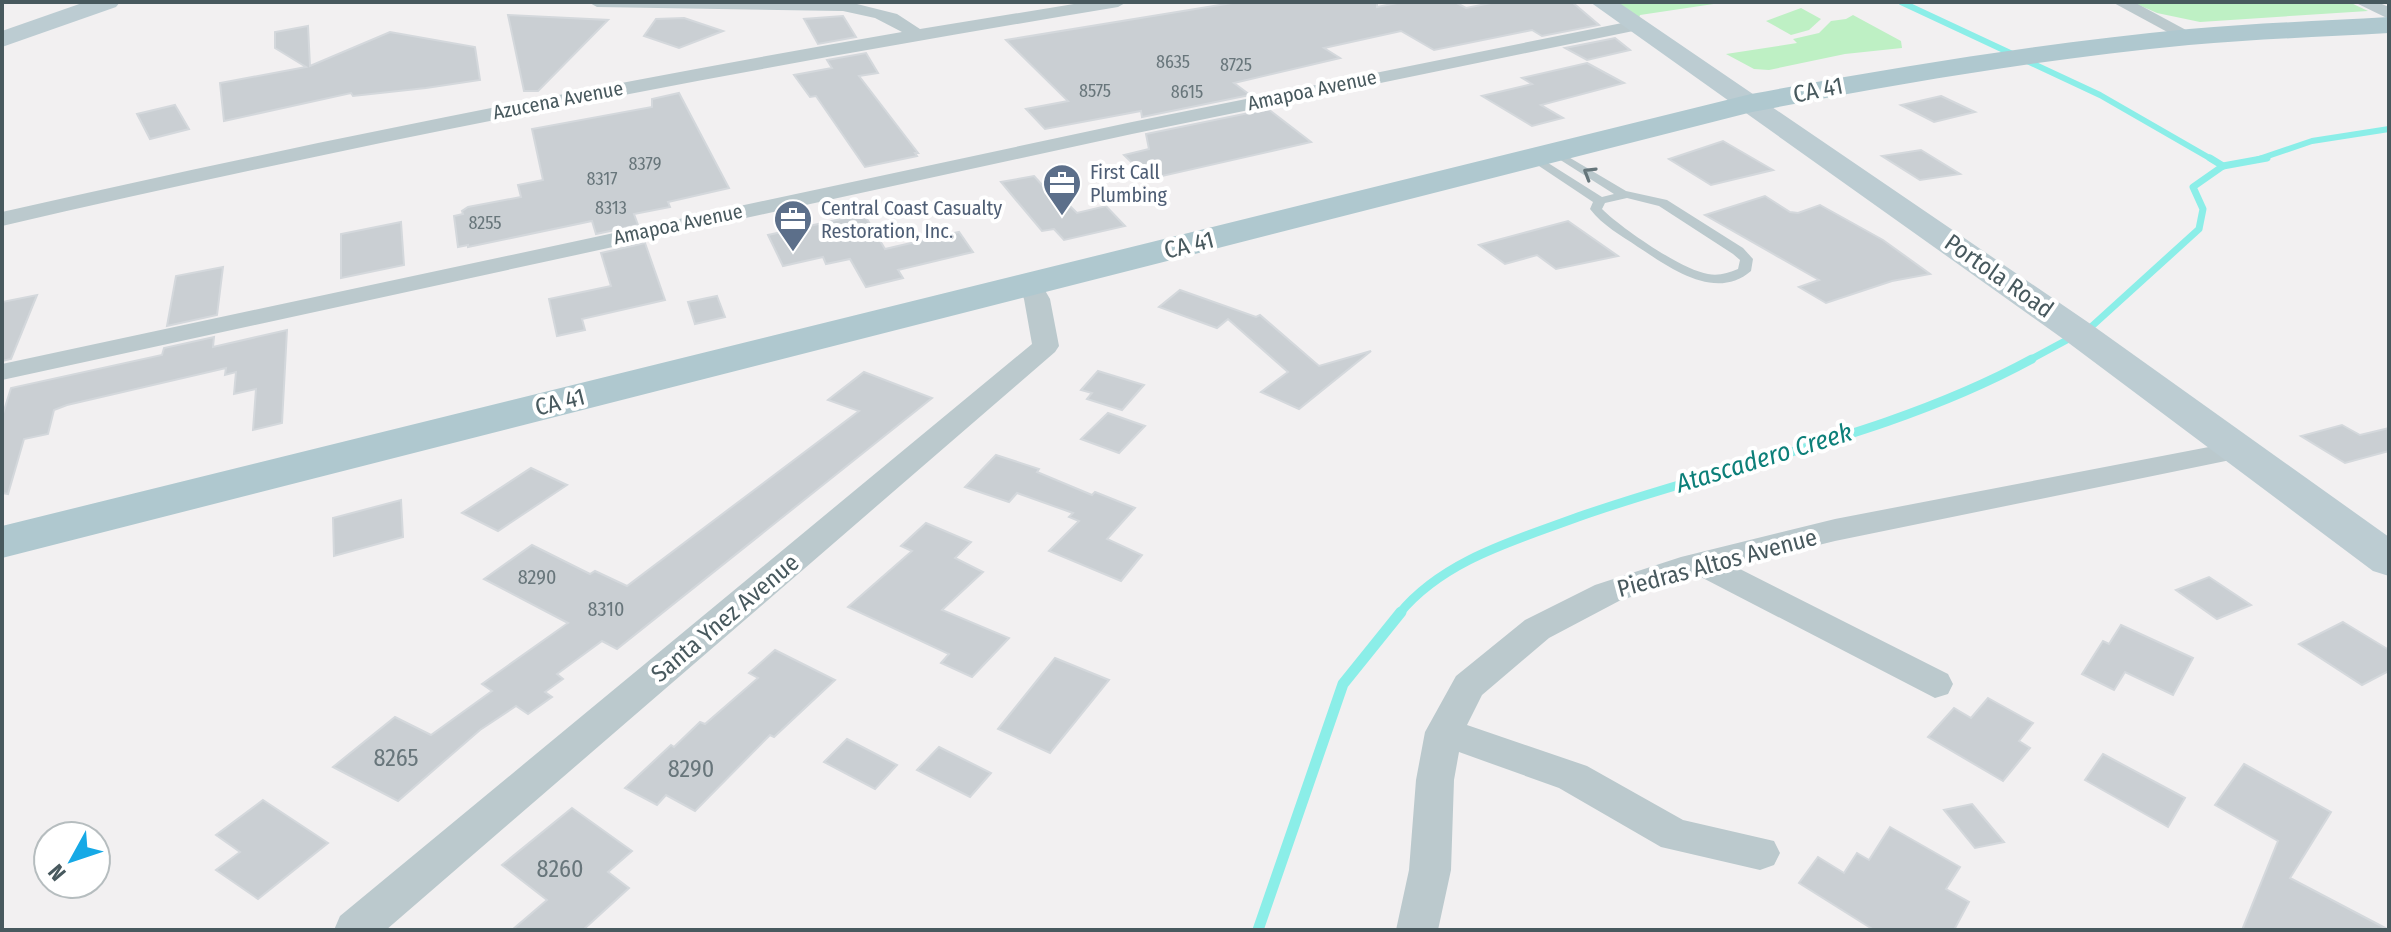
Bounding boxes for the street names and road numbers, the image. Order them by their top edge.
street label: Amapoa Avenue [1245,65,1379,115]
street label: CA 41 [1791,71,1845,109]
street label: Azucena Avenue [491,76,625,124]
street label: Amapoa Avenue [611,199,745,249]
street label: CA 41 [1161,225,1217,265]
street label: Portola Road [1939,228,2059,324]
street label: CA 41 [532,382,588,422]
street label: Piedras Altos Avenue [1614,523,1820,603]
street label: Santa Ynez Avenue [646,548,804,688]

